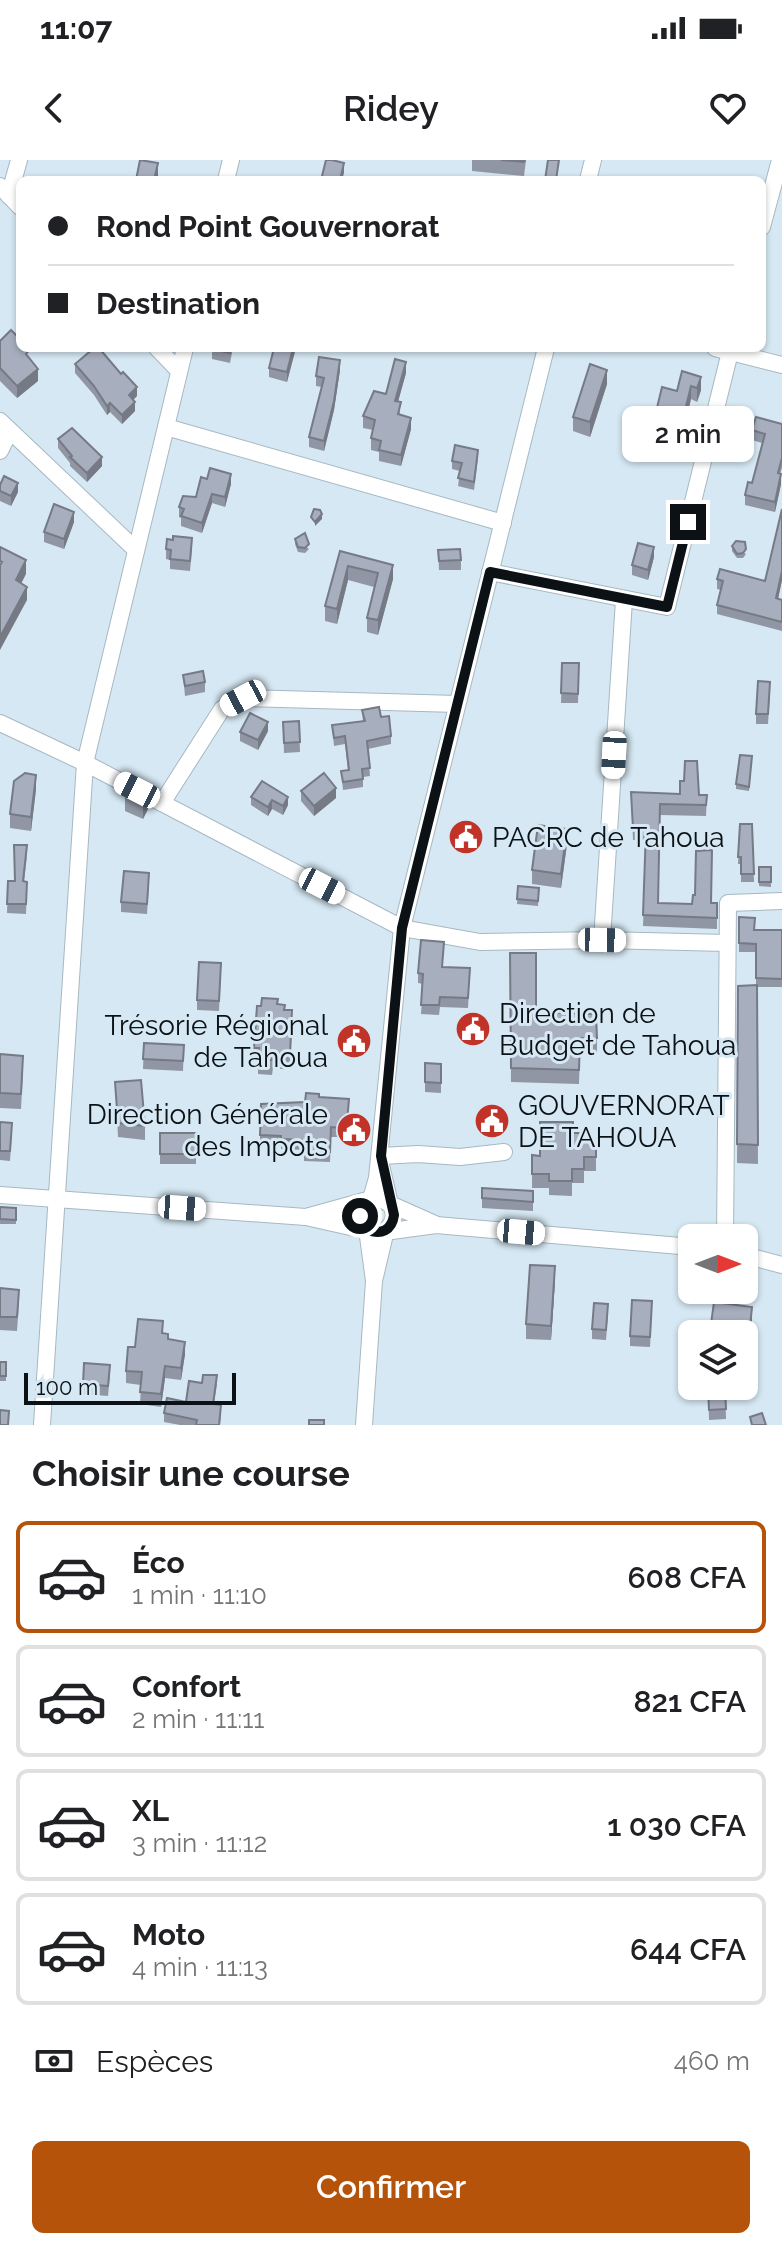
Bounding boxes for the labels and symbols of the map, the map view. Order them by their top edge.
callout: 2 min [622,406,754,462]
route end [670,504,706,540]
car [216,676,270,720]
car [601,730,627,780]
car [110,768,164,812]
public building icon: PACRC de Tahoua [447,818,485,856]
place label: PACRC de Tahoua [492,821,725,854]
car [295,864,349,908]
car [578,928,626,952]
place label: Direction de Budget de Tahoua [499,997,736,1062]
place label: Trésorie Régional de Tahoua [104,1009,328,1074]
public building icon: Direction de Budget de Tahoua [454,1010,492,1048]
public building icon: Trésorie Régional de Tahoua [335,1022,373,1060]
place label: GOUVERNORAT DE TAHOUA [518,1089,730,1154]
place label: Direction Générale des Impots [87,1098,328,1163]
public building icon: GOUVERNORAT DE TAHOUA [473,1102,511,1140]
public building icon: Direction Générale des Impots [335,1111,373,1149]
car [157,1194,207,1222]
route start [342,1198,378,1234]
car [496,1218,546,1246]
north arrow [678,1224,758,1304]
scale bar [24,1369,236,1405]

